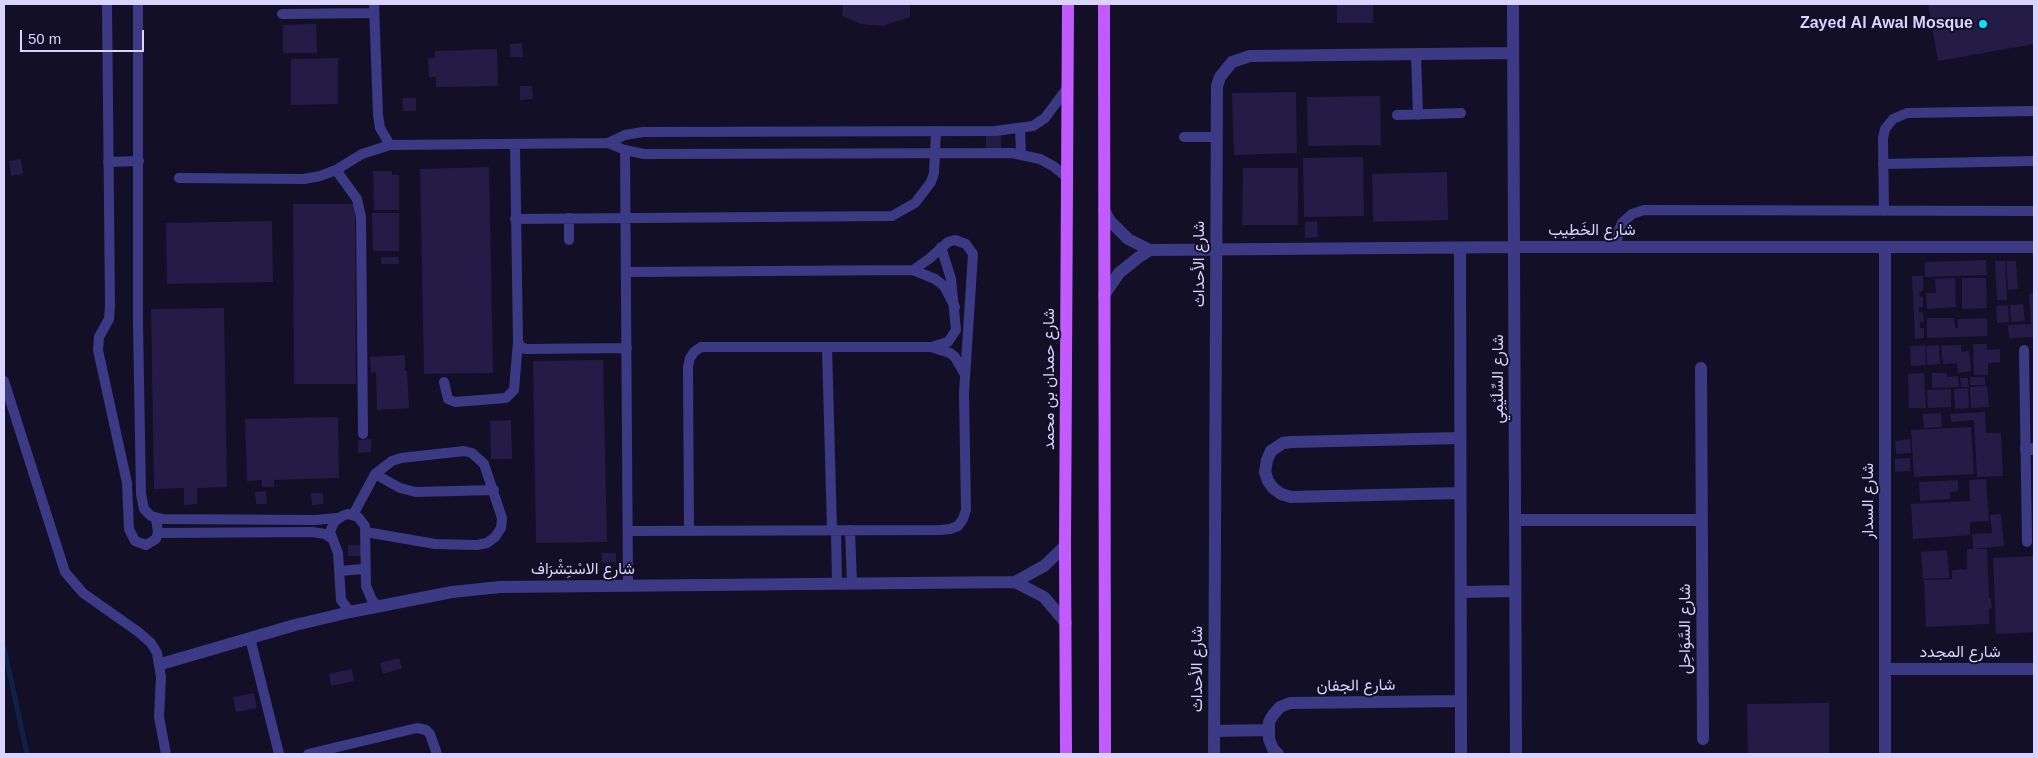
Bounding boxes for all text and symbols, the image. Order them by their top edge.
place label: Zayed Al Awal Mosque [1800,14,1973,34]
marker: Zayed Al Awal Mosque [1977,18,1989,30]
scale bar [22,20,146,52]
text: 50 m [28,30,61,47]
street label: شارع الأحداث [1190,221,1210,307]
street label: شارع الخَطِيب [1548,221,1636,241]
street label: شارع حمدان بن محمد [1040,308,1060,450]
street label: شارع السِّلَيْمِي [1489,334,1509,424]
street label: شارع السدار [1859,463,1879,539]
street label: شارع الاسْتِشْرَاف [531,560,635,580]
street label: شارع السَّوَاحِل [1676,584,1696,674]
street label: شارع الأحداث [1188,626,1208,712]
street label: شارع المجدد [1919,643,2001,663]
street label: شارع الجفان [1316,676,1396,696]

